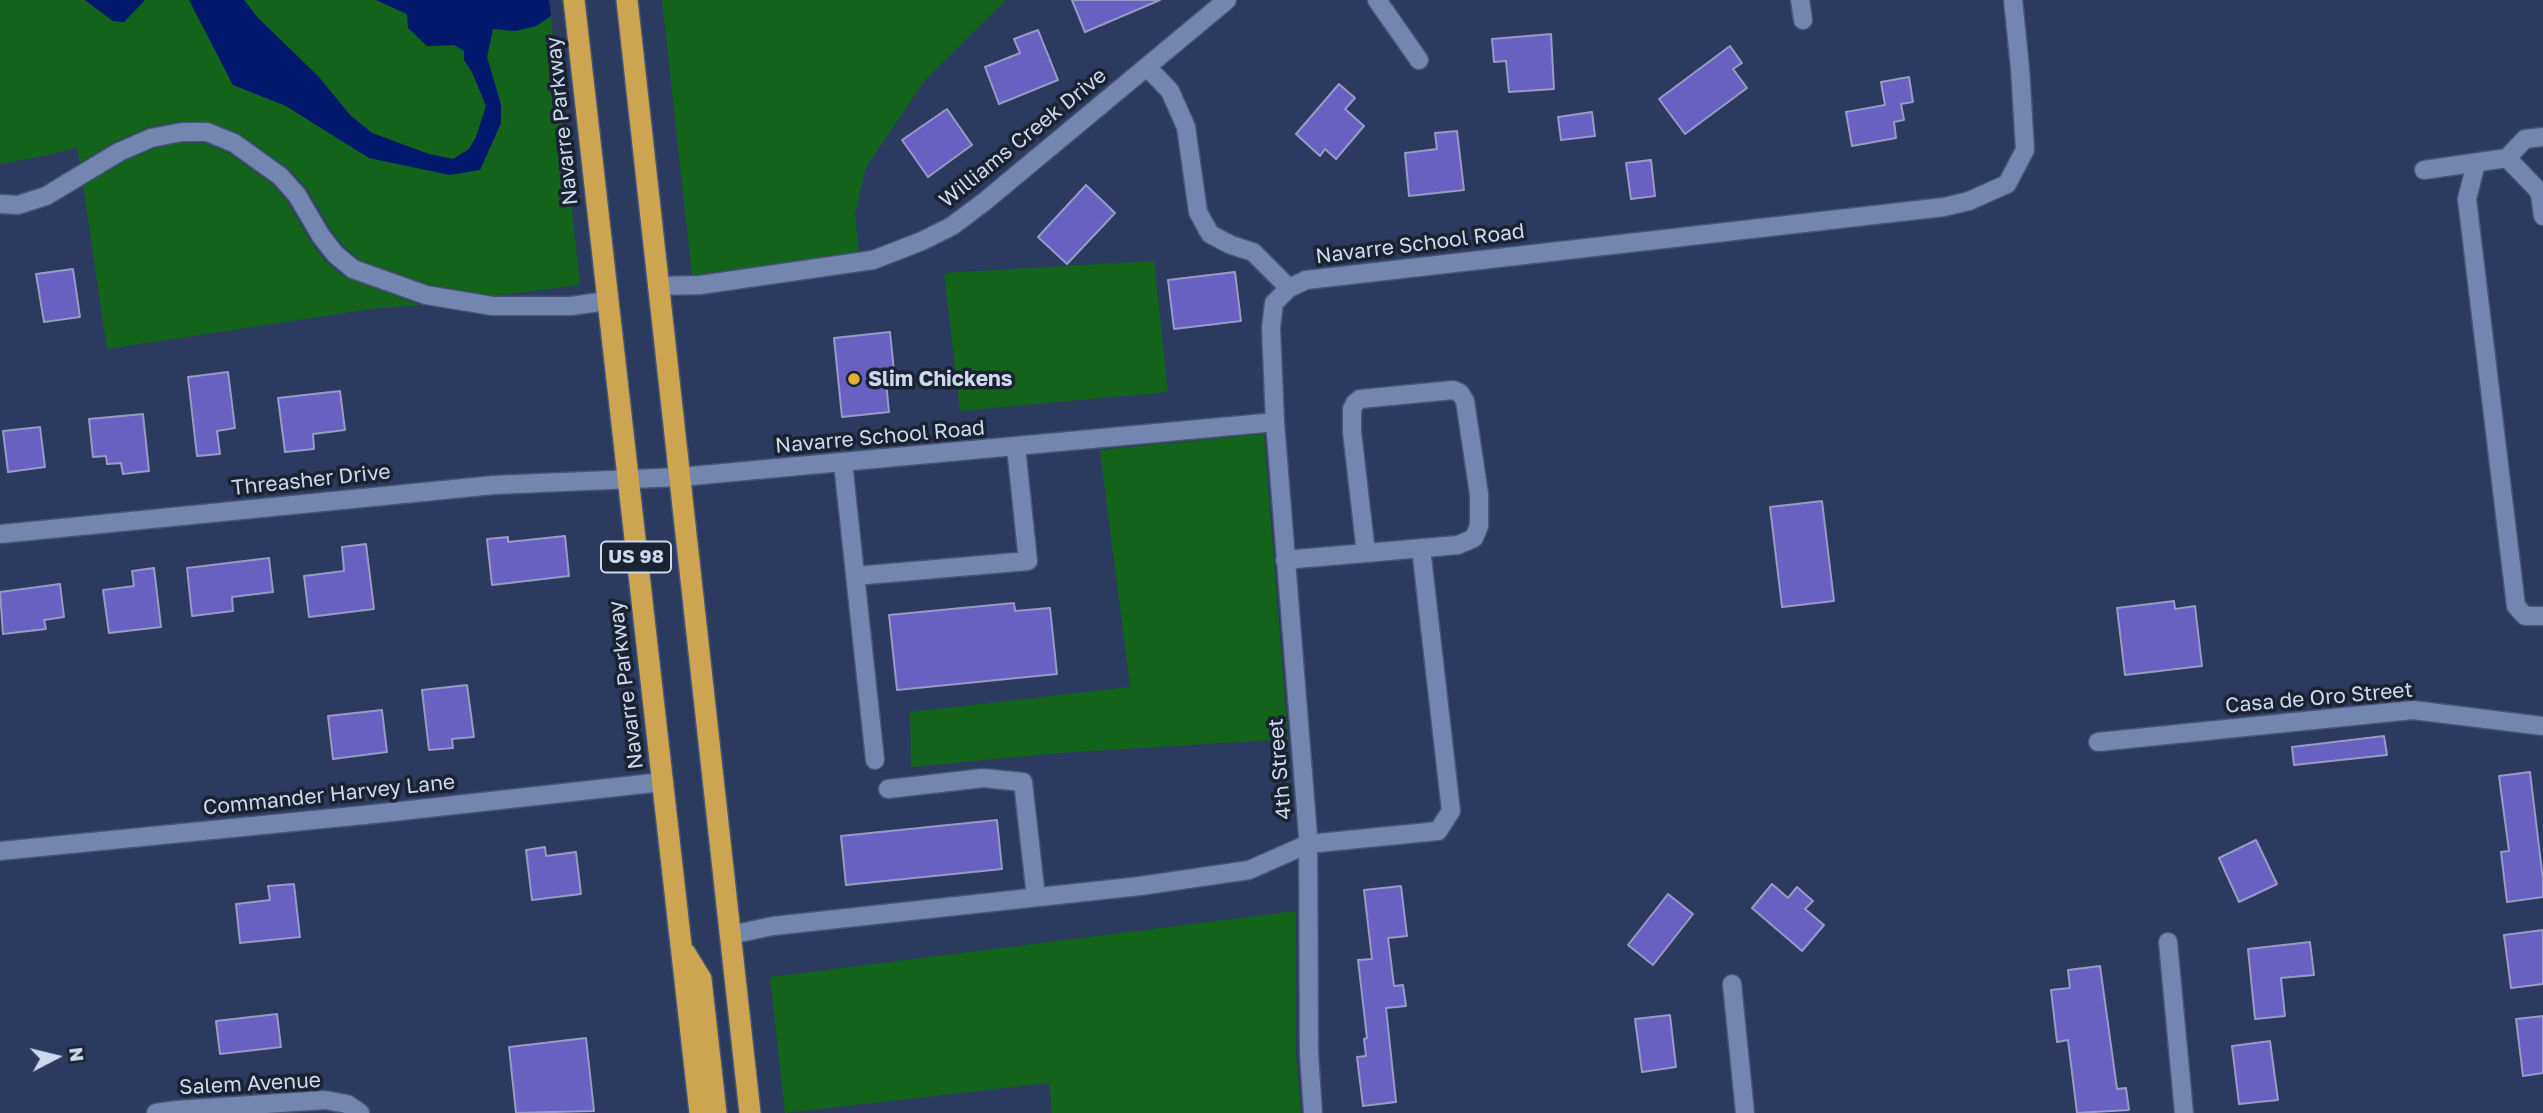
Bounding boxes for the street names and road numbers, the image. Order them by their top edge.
street label: Navarre Parkway [541,35,583,207]
street label: Williams Creek Drive [934,63,1112,213]
street label: Navarre School Road [1314,219,1526,269]
street label: Navarre School Road [774,415,986,459]
street label: Threasher Drive [230,459,392,501]
road number: US 98 [601,542,671,572]
street label: Navarre Parkway [603,599,649,771]
street label: Casa de Oro Street [2224,677,2414,719]
street label: 4th Street [1263,717,1297,821]
street label: Commander Harvey Lane [202,769,456,821]
street label: Salem Avenue [178,1068,322,1100]

